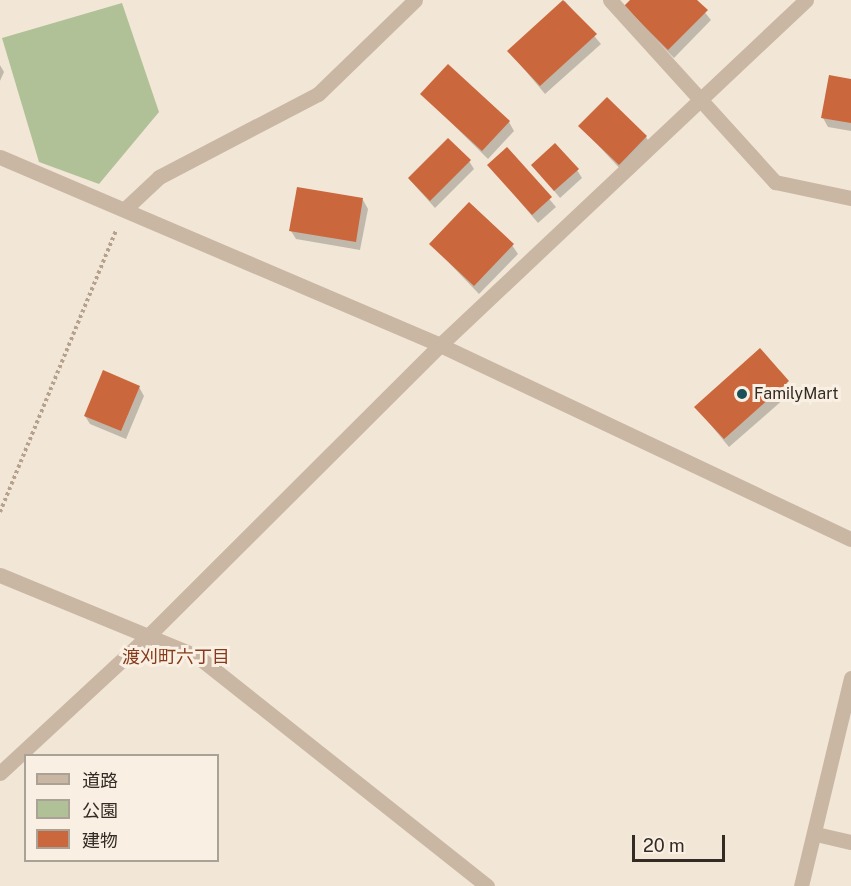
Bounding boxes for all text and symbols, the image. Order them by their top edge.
place label: FamilyMart [754,384,838,404]
marker: FamilyMart [735,387,749,401]
district label: 渡刈町六丁目 [122,646,230,668]
legend [24,754,219,862]
text: 道路 [82,770,118,791]
text: 公園 [82,800,118,821]
scale bar [635,823,728,861]
text: 建物 [82,830,118,851]
text: 20 m [643,835,685,856]

